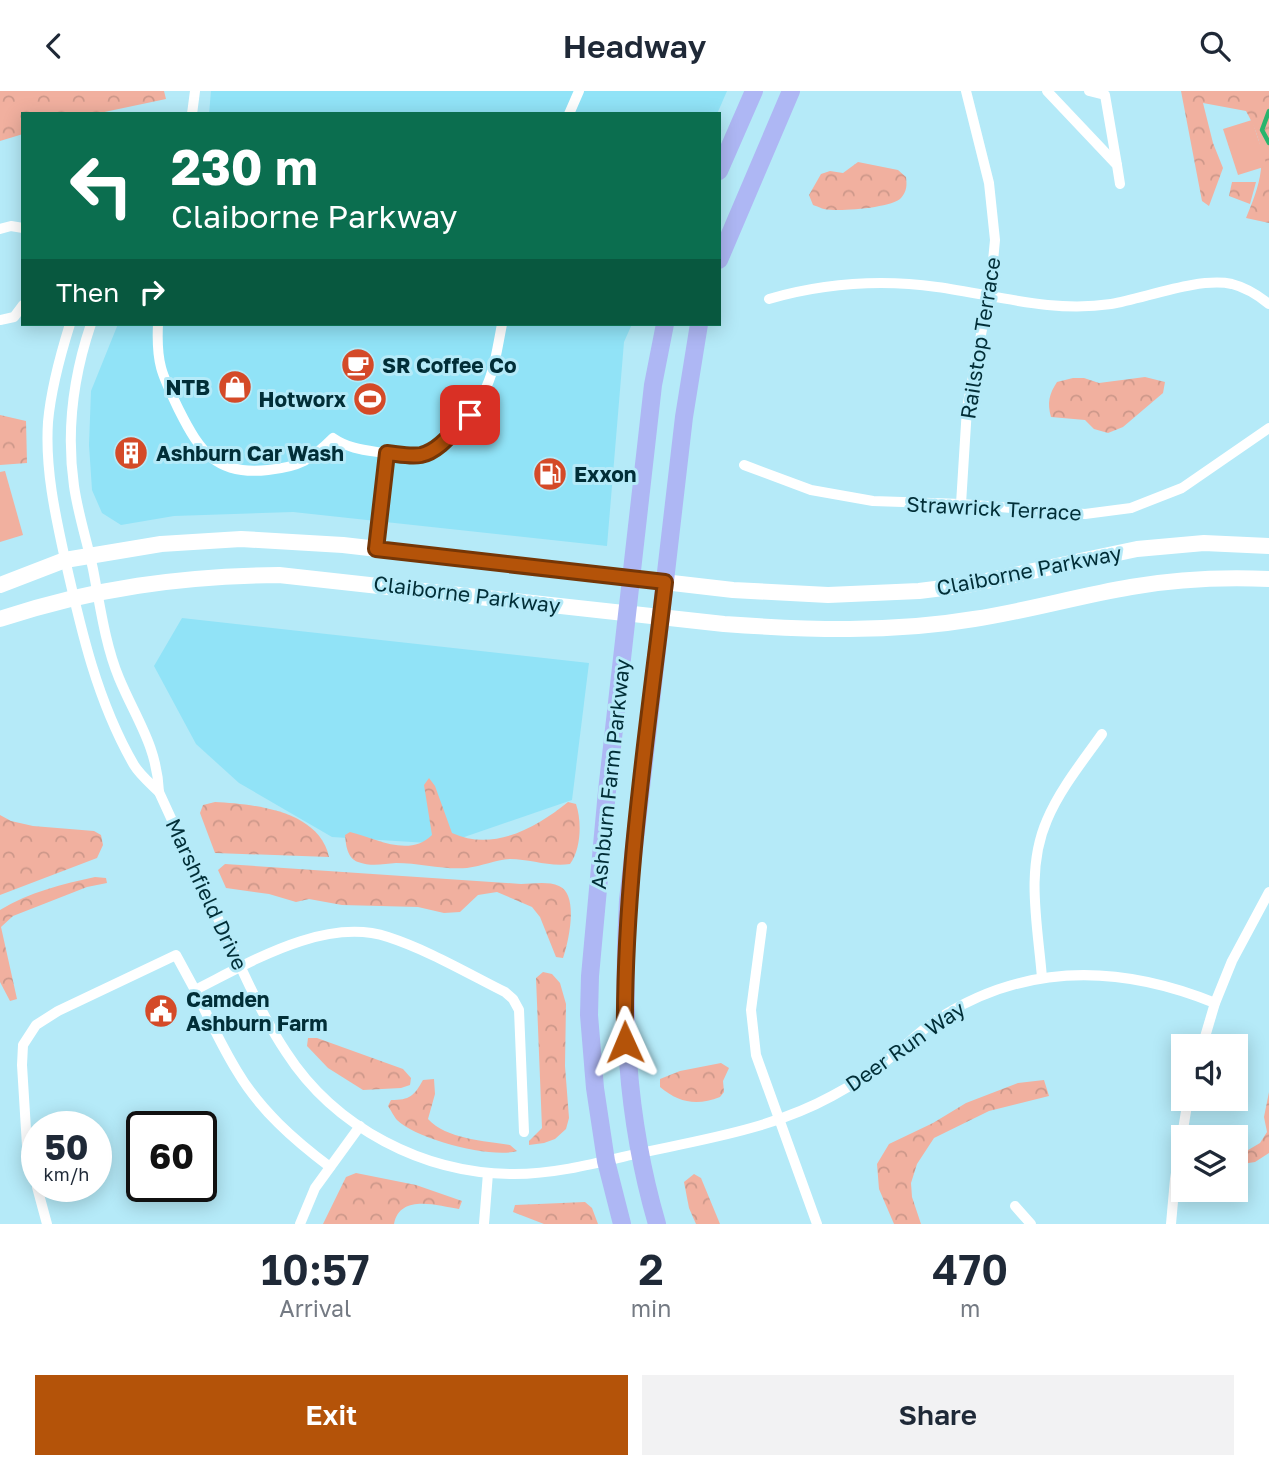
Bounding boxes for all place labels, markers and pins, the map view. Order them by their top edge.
cafe icon: SR Coffee Co [339,346,377,384]
place label: SR Coffee Co [382,352,517,378]
shop icon: NTB [216,368,254,406]
place label: NTB [166,374,210,400]
sports icon: Hotworx [351,380,389,418]
pin [440,385,500,445]
place label: Hotworx [258,386,346,412]
building icon: Ashburn Car Wash [112,434,150,472]
place label: Ashburn Car Wash [156,440,344,466]
fuel station icon: Exxon [531,455,569,493]
place label: Exxon [574,461,637,487]
place label: Camden Ashburn Farm [186,986,328,1036]
public building icon: Camden Ashburn Farm [142,992,180,1030]

